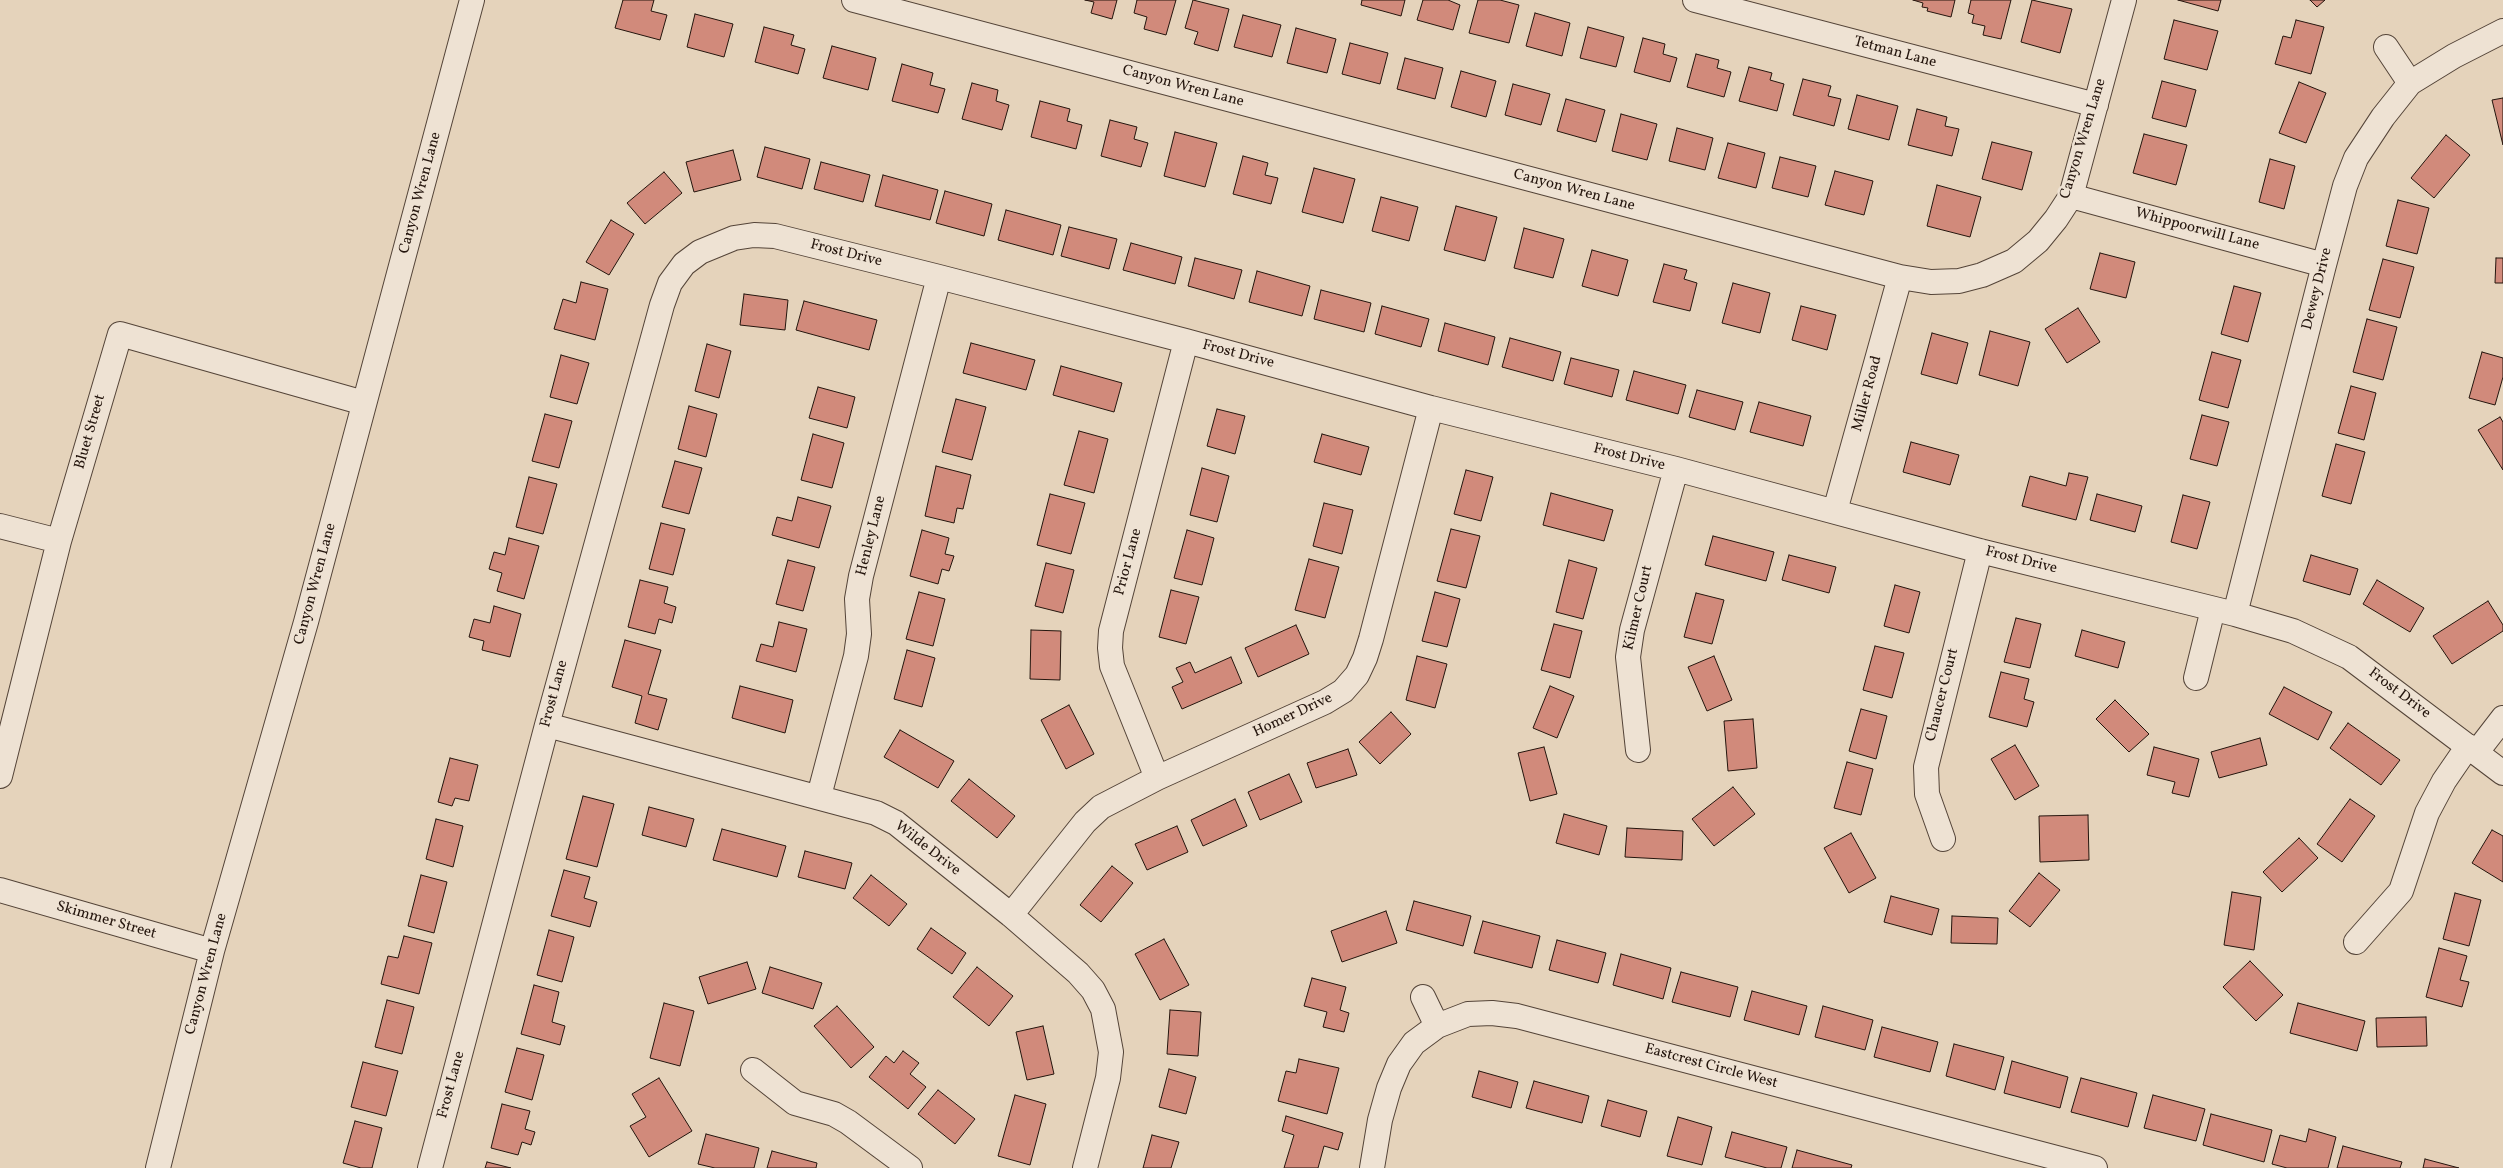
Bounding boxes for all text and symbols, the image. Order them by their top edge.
street label: Tetman Lane [1852,33,1938,73]
street label: Canyon Wren Lane [1120,62,1246,112]
street label: Canyon Wren Lane [2057,77,2111,201]
street label: Canyon Wren Lane [396,130,446,256]
street label: Canyon Wren Lane [1511,166,1637,216]
street label: Whippoorwill Lane [2133,205,2261,255]
street label: Frost Drive [808,236,884,272]
street label: Dewey Drive [2299,246,2337,332]
street label: Frost Drive [1200,337,1276,373]
street label: Miller Road [1849,354,1887,434]
street label: Bluet Street [72,393,110,471]
street label: Frost Drive [1591,440,1667,476]
street label: Henley Lane [853,494,891,578]
street label: Canyon Wren Lane [291,521,341,647]
street label: Prior Lane [1111,526,1147,598]
street label: Frost Drive [1983,543,2059,579]
street label: Kilmer Court [1620,564,1658,652]
street label: Chaucer Court [1923,646,1963,744]
street label: Frost Lane [537,658,573,730]
street label: Frost Drive [2364,665,2434,723]
street label: Homer Drive [1250,690,1336,742]
street label: Wilde Drive [890,818,964,880]
street label: Skimmer Street [54,898,158,944]
street label: Canyon Wren Lane [182,911,232,1037]
street label: Eastcrest Circle West [1643,1041,1779,1093]
street label: Frost Lane [434,1049,470,1121]

